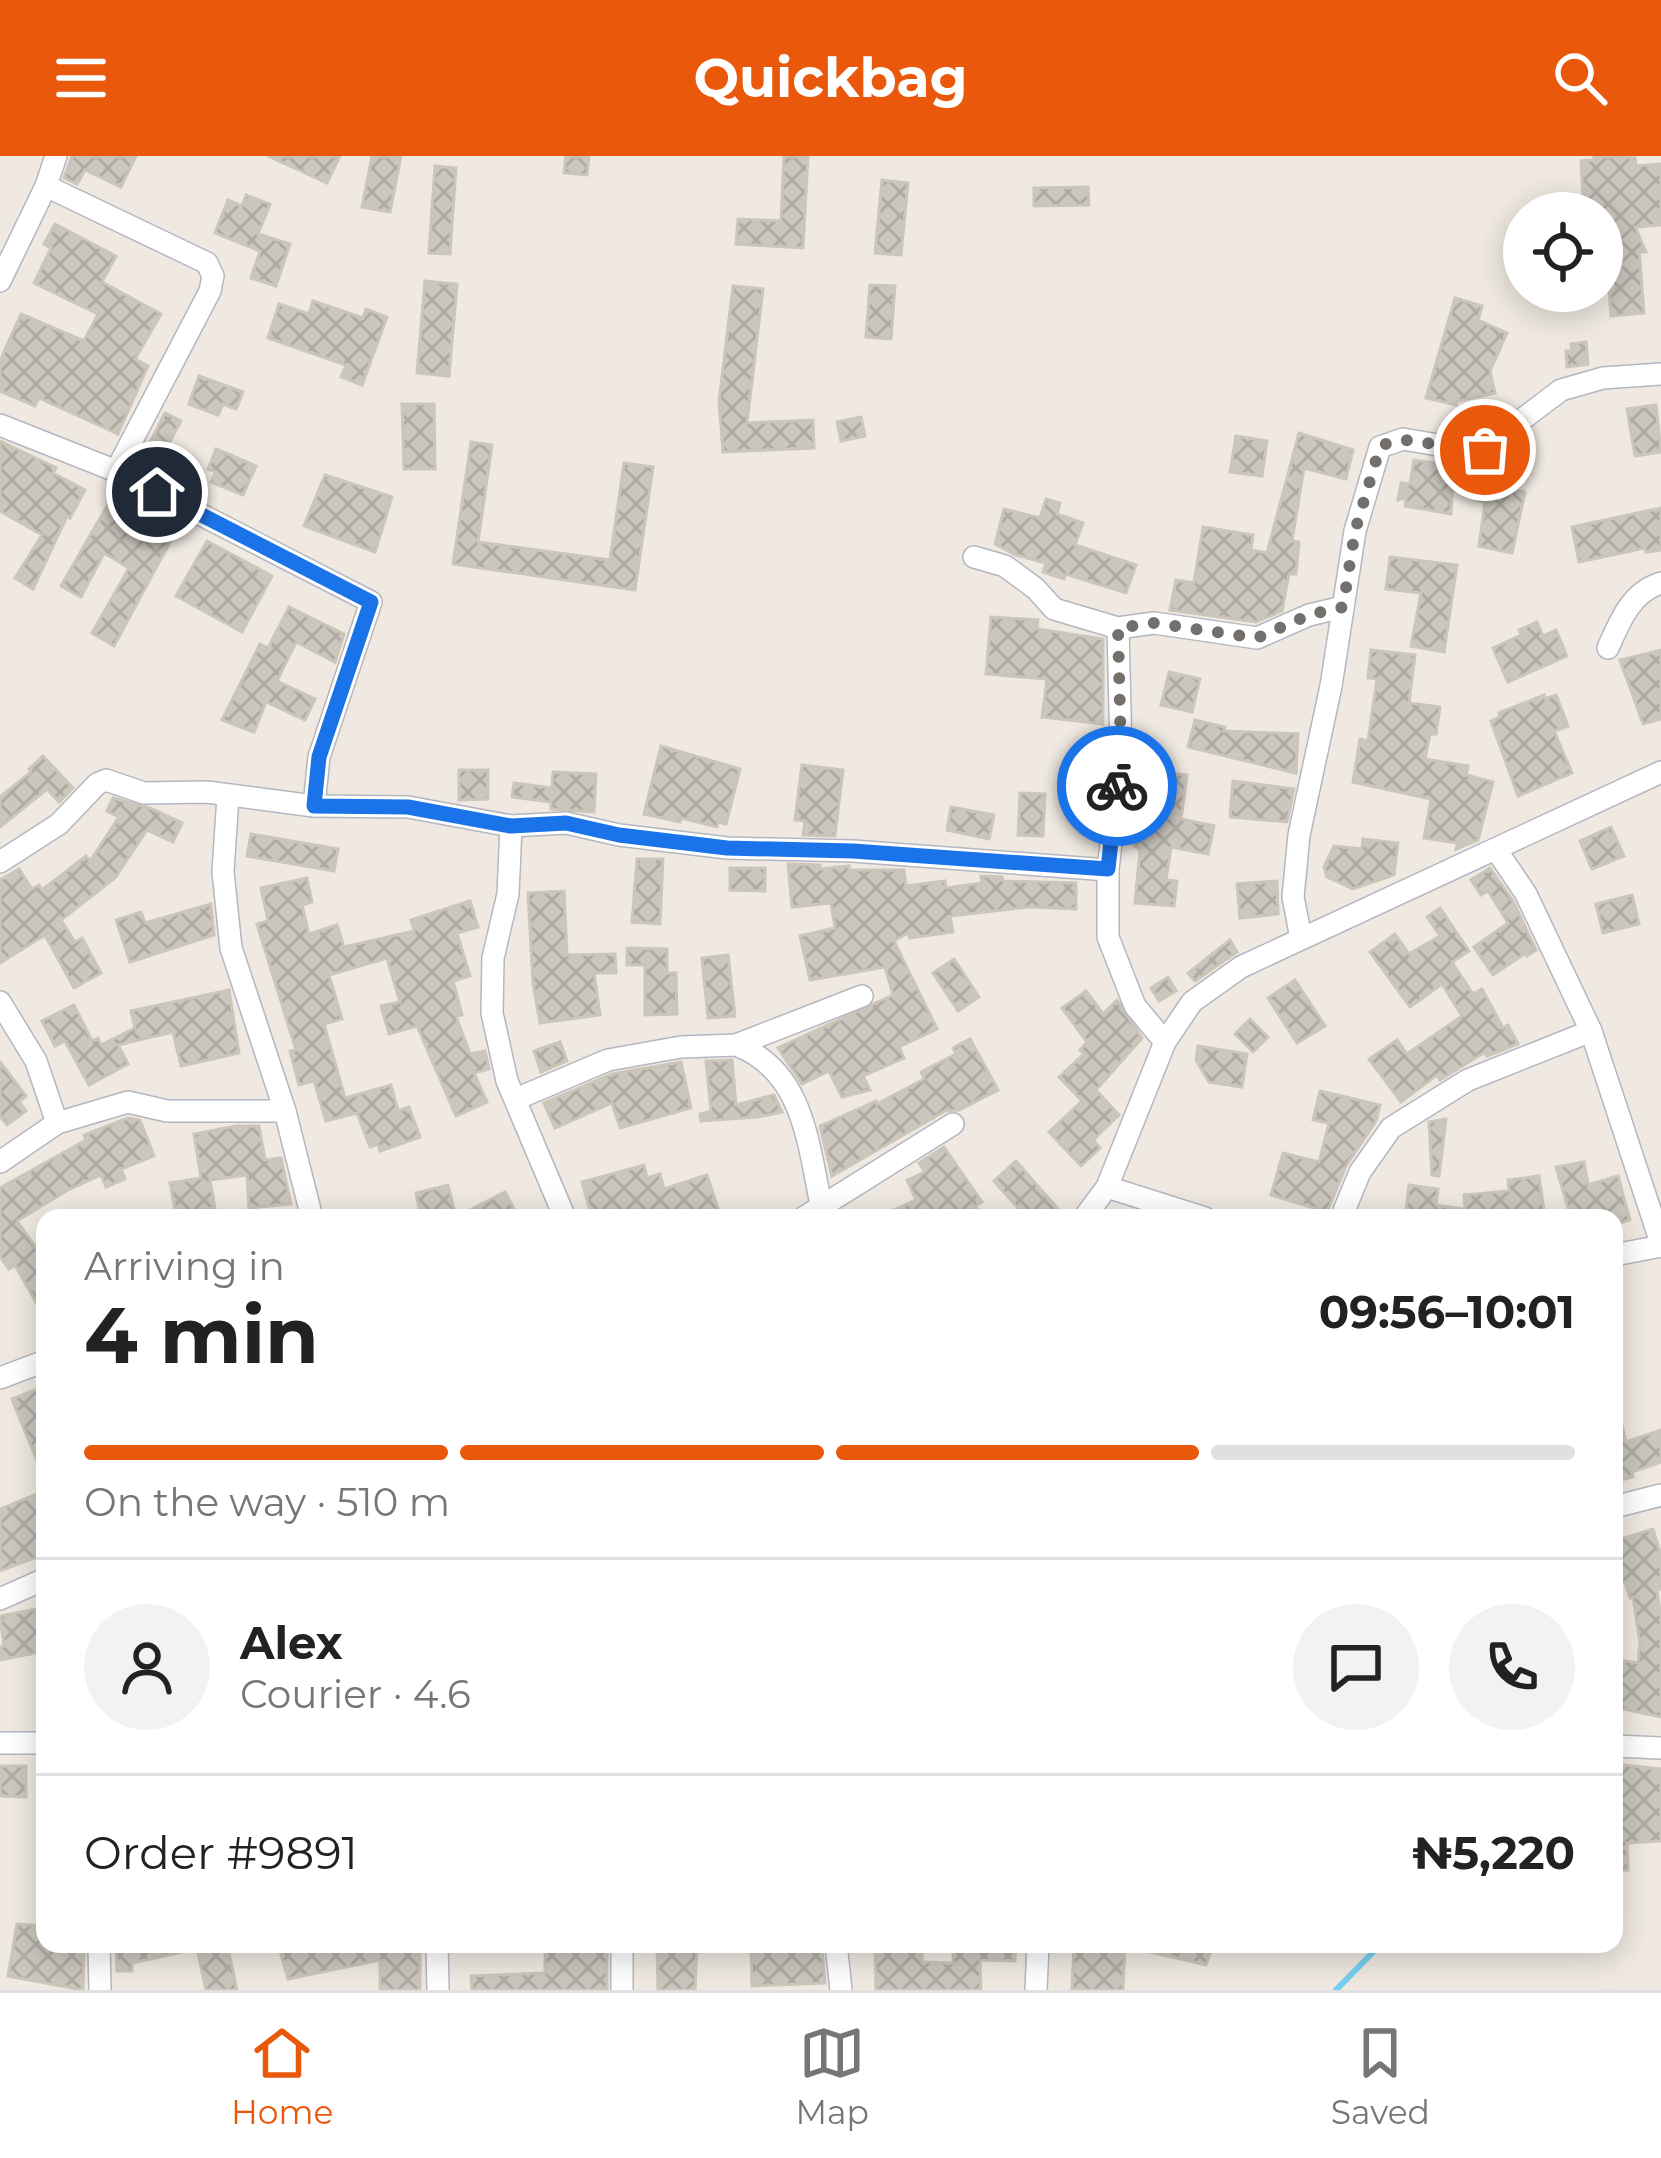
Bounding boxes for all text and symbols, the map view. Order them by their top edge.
icon: menu [48,45,114,111]
text: Quickbag [693,45,968,111]
icon: search [1547,45,1613,111]
map controls [1503,192,1623,312]
button: locate [1503,192,1623,312]
pin [1434,399,1536,501]
icon: bag [1452,417,1518,483]
pin [106,441,208,543]
icon: home [124,459,190,525]
courier [1057,726,1177,846]
icon: bike [1084,753,1150,819]
text: Arriving in [84,1242,285,1290]
text: 09:56–10:01 [1319,1284,1575,1339]
text: 4 min [84,1287,319,1383]
text: On the way · 510 m [84,1478,450,1526]
button: person [84,1604,210,1730]
button: chat [1293,1604,1419,1730]
button: phone [1449,1604,1575,1730]
text: Alex [240,1615,343,1670]
text: Courier · 4.6 [240,1670,471,1718]
text: Order #9891 [84,1825,358,1880]
text: ₦5,220 [1412,1825,1575,1880]
tab: Home [231,2020,333,2132]
tab: Map [795,2020,869,2132]
tab: Saved [1331,2020,1430,2132]

